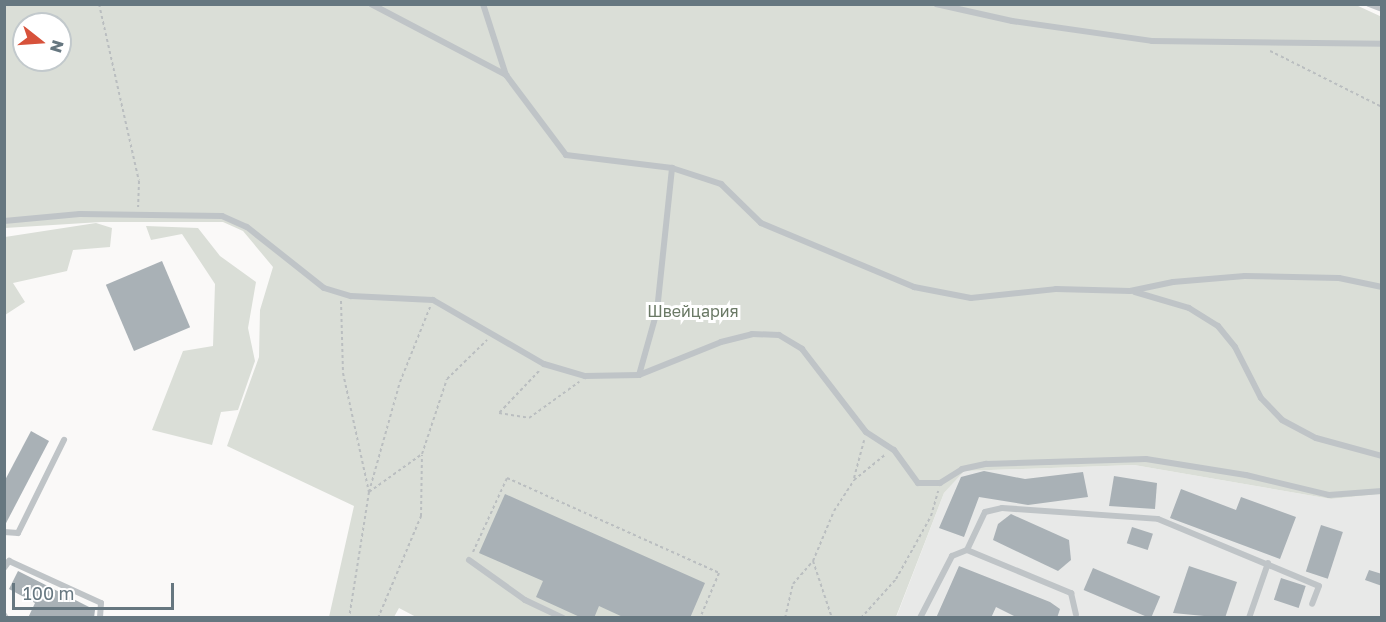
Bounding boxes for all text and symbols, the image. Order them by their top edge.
north arrow [12,12,72,72]
text: N [46,38,69,55]
park label: Швейцария [647,301,739,321]
scale bar [15,571,177,609]
text: 100 m [23,582,74,604]

